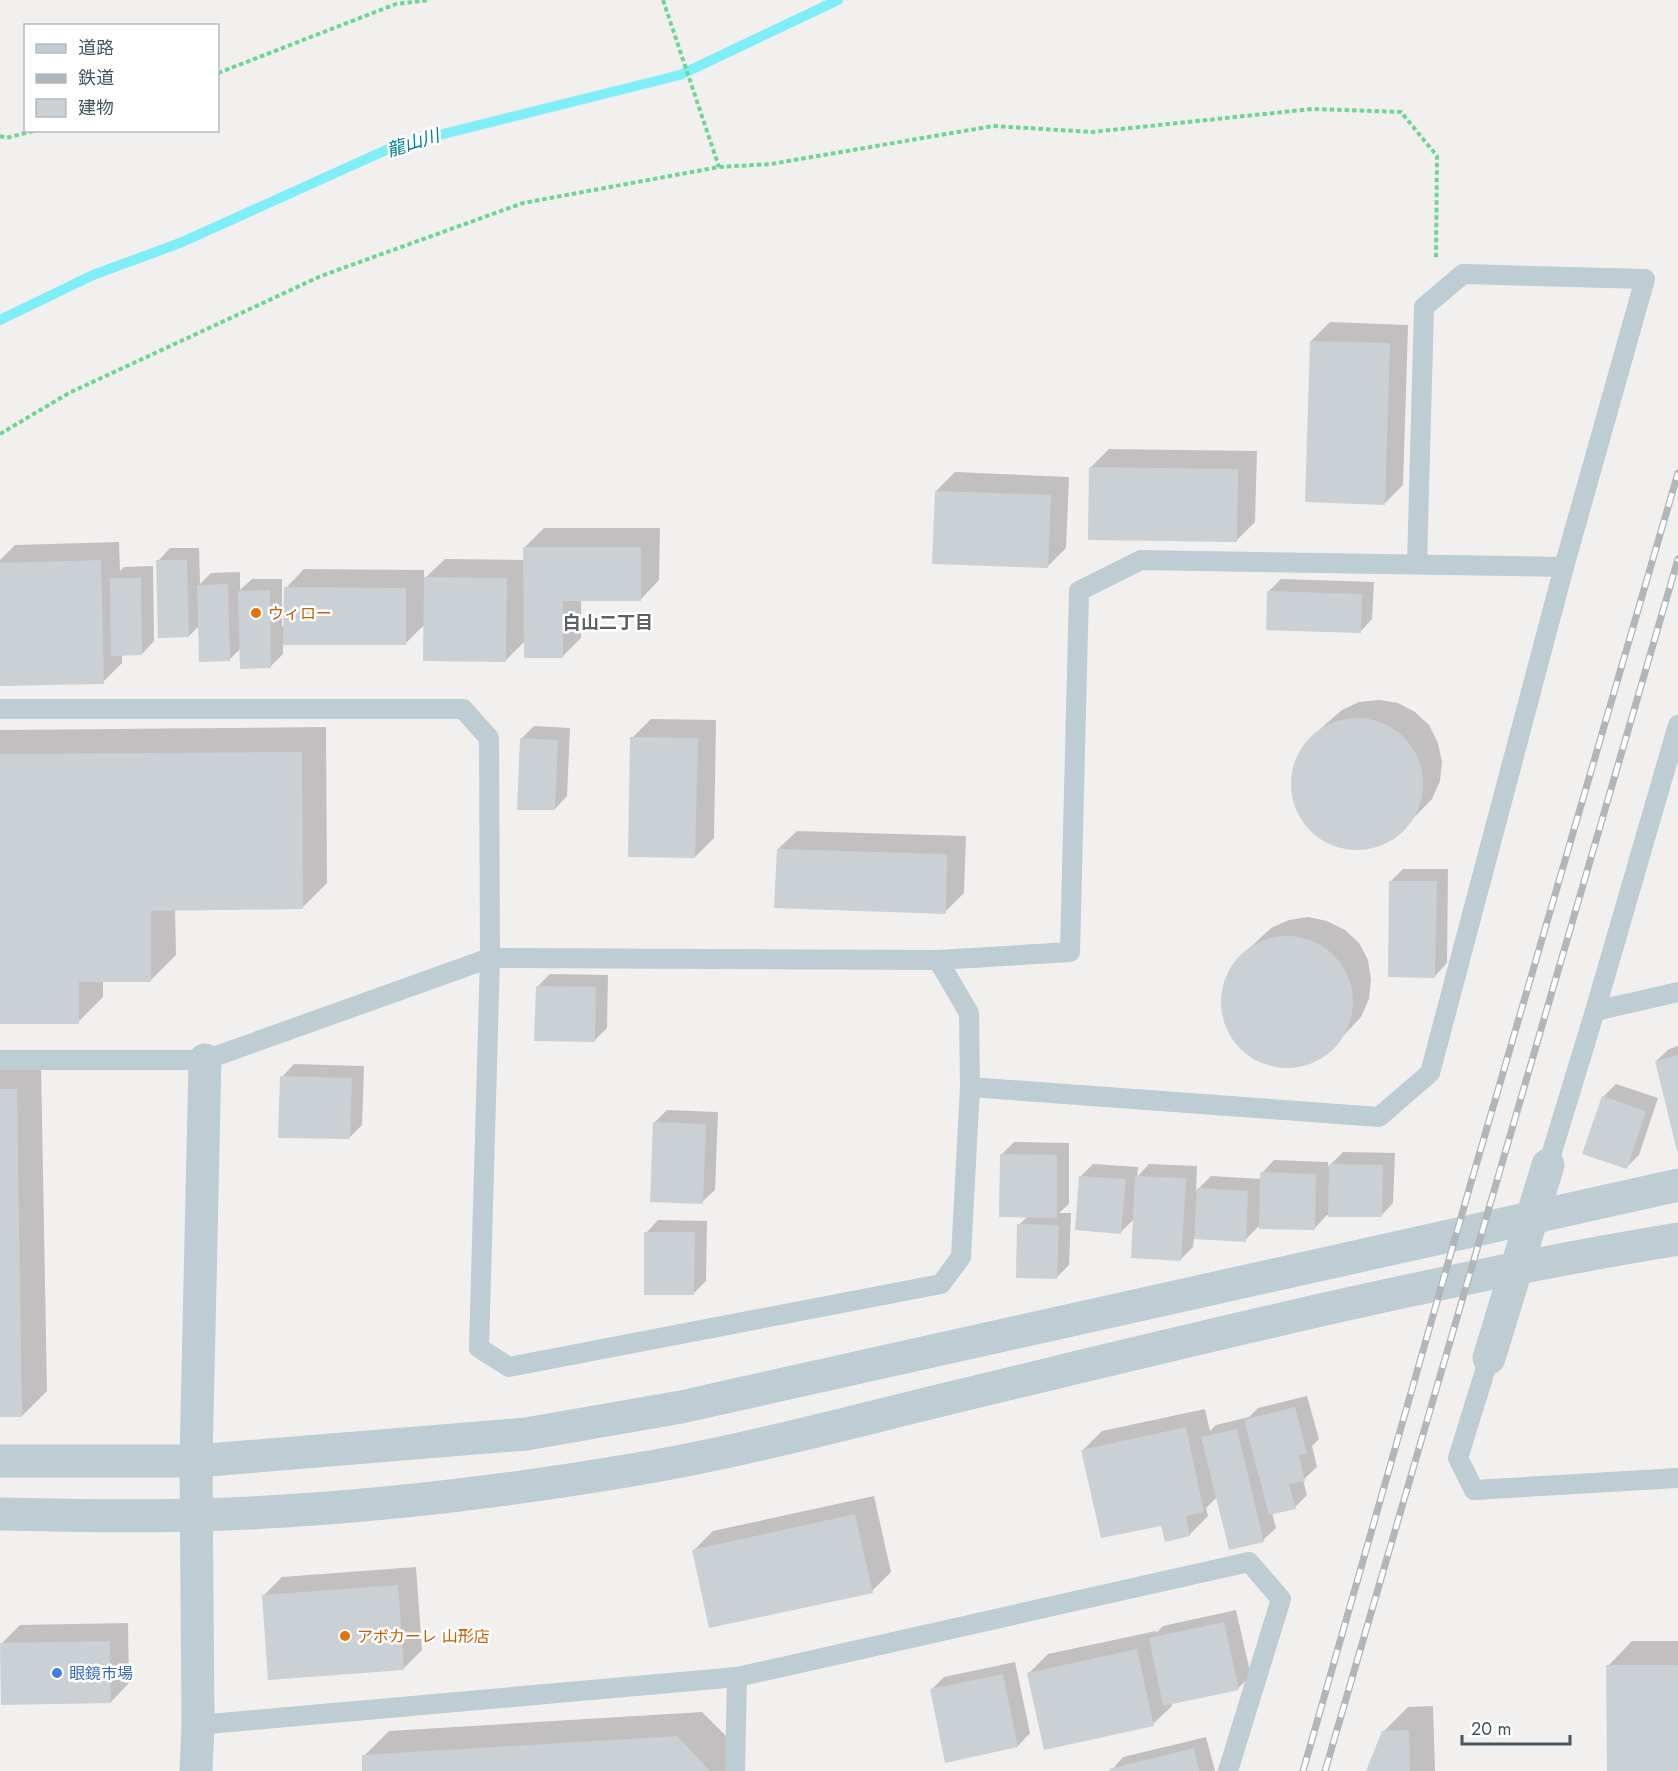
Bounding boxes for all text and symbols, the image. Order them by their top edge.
legend [24,24,219,132]
text: 道路 [78,35,114,61]
text: 鉄道 [78,65,114,91]
text: 建物 [78,95,114,121]
water label: 龍山川 [383,122,445,163]
place label: ウィロー [268,602,332,625]
marker: ウィロー [249,606,263,620]
district label: 白山二丁目 [563,610,653,636]
place label: アボカーレ 山形店 [357,1625,490,1648]
marker: アボカーレ 山形店 [338,1629,352,1643]
place label: 眼鏡市場 [69,1662,133,1685]
marker: 眼鏡市場 [50,1666,64,1680]
scale bar [1462,1708,1570,1746]
text: 20 m [1471,1716,1511,1742]

